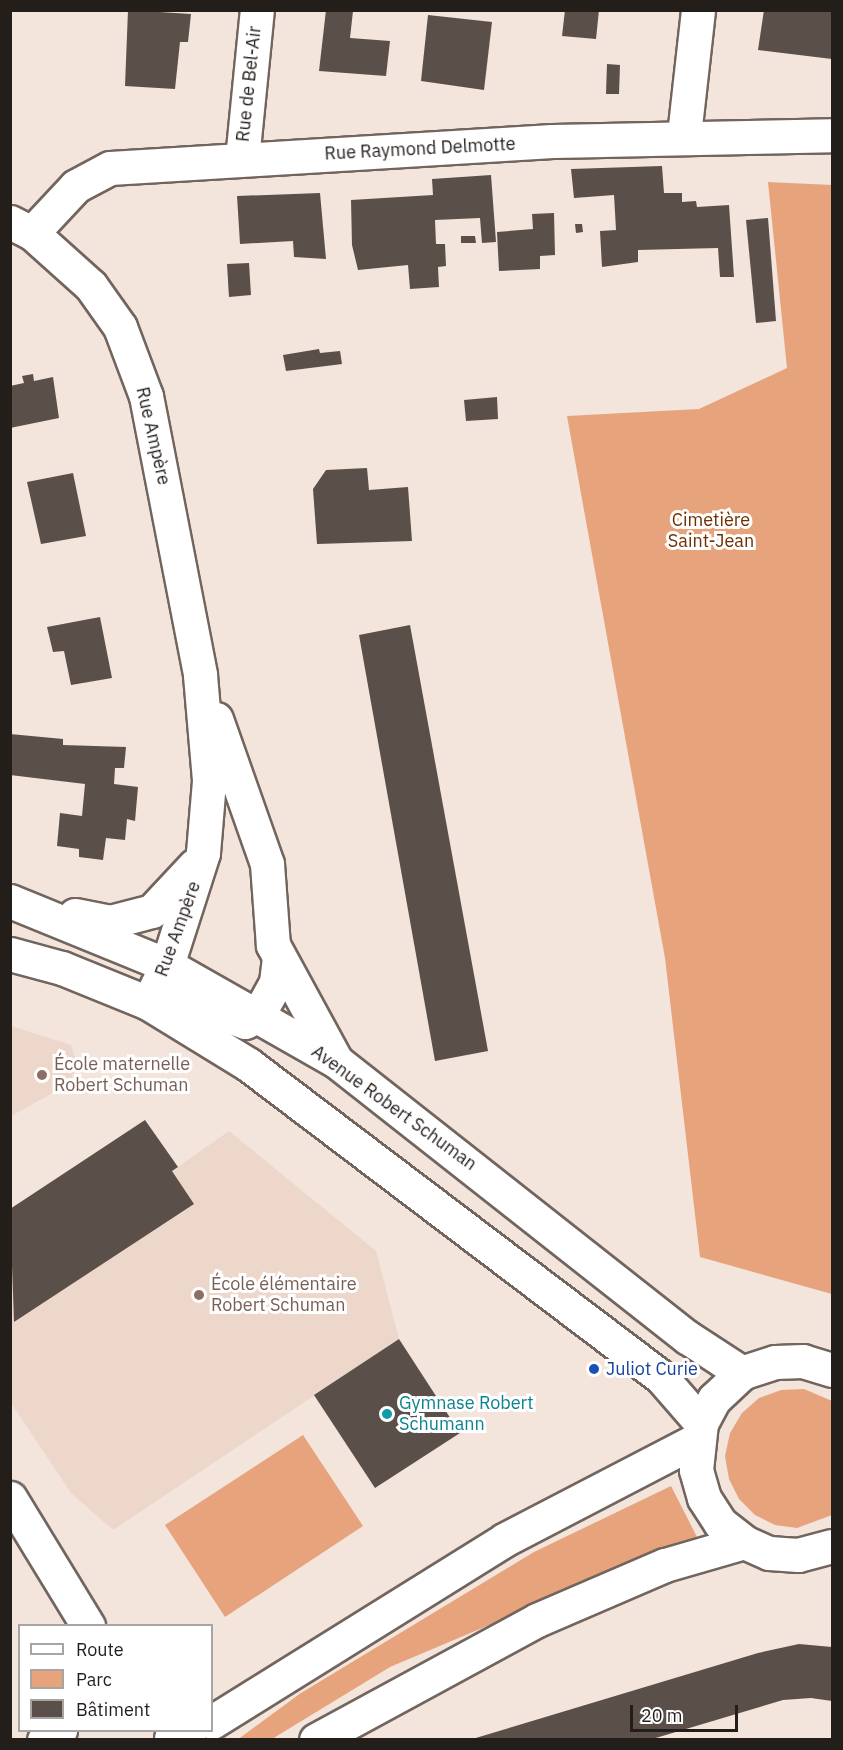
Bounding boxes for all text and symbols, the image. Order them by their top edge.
street label: Rue de Bel-Air [232,25,266,143]
street label: Rue Raymond Delmotte [324,133,516,165]
street label: Rue Ampère [131,385,175,487]
park label: Cimetière Saint-Jean [668,510,754,552]
street label: Rue Ampère [151,878,205,980]
street label: Avenue Robert Schuman [307,1041,481,1175]
place label: École maternelle Robert Schuman [54,1054,190,1096]
marker: École maternelle Robert Schuman [35,1068,49,1082]
place label: École élémentaire Robert Schuman [211,1274,357,1316]
marker: École élémentaire Robert Schuman [192,1288,206,1302]
place label: Juliot Curie [606,1358,698,1380]
marker: Juliot Curie [587,1362,601,1376]
place label: Gymnase Robert Schumann [399,1393,534,1436]
marker: Gymnase Robert Schumann [380,1407,394,1421]
legend [18,1624,213,1732]
text: Route [76,1638,124,1661]
text: Parc [76,1668,112,1691]
scale bar [633,1693,741,1731]
text: Bâtiment [76,1698,150,1721]
text: 20 m [641,1704,683,1727]

